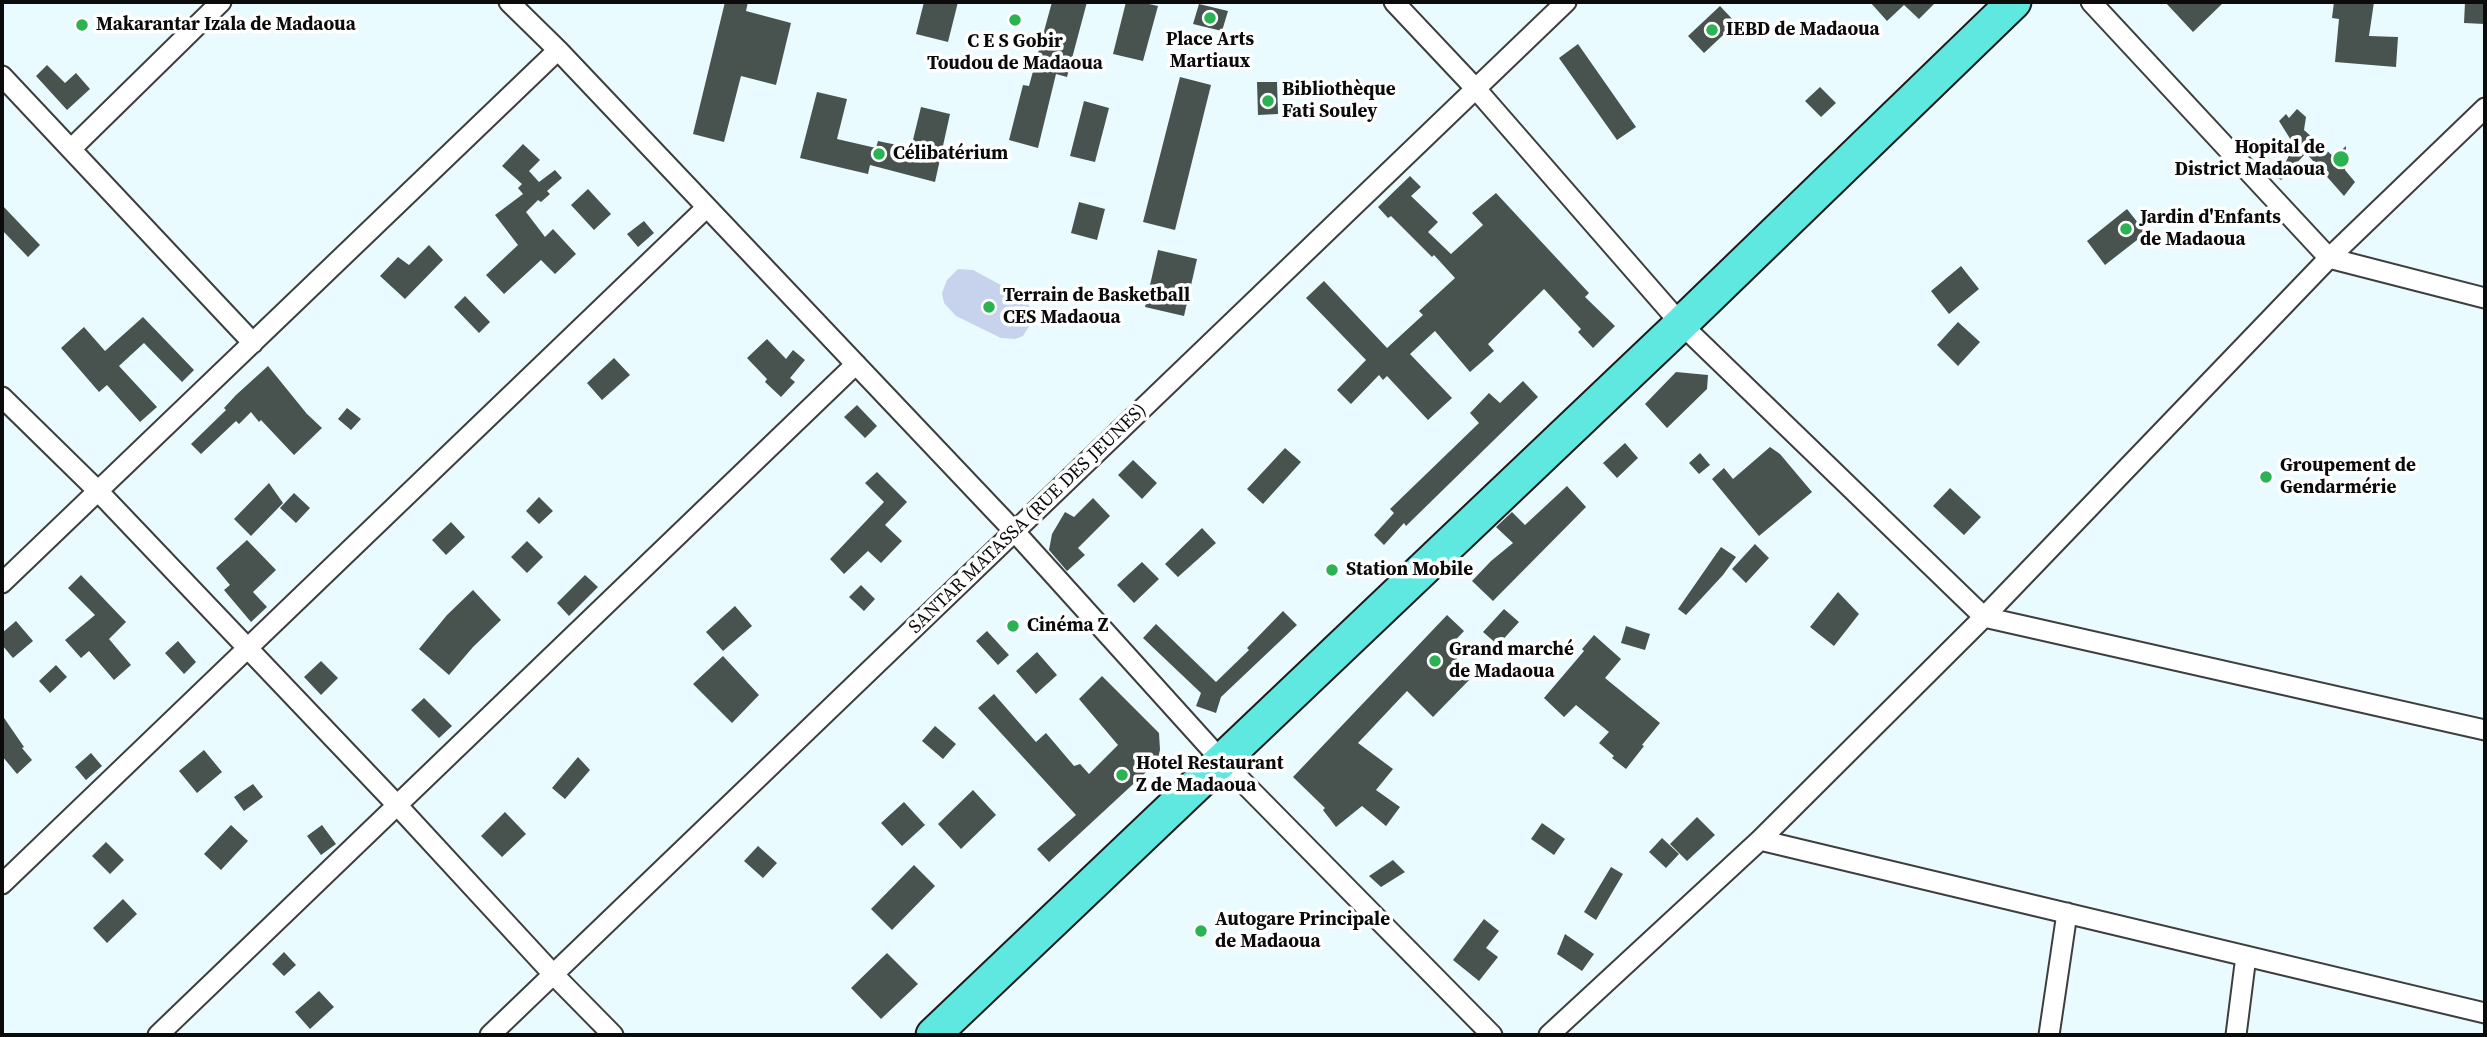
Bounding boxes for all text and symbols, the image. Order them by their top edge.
marker: Place Arts Martiaux [1202,10,1218,26]
marker: C E S Gobir Toudou de Madaoua [1007,12,1023,28]
place label: Makarantar Izala de Madaoua [96,14,356,36]
marker: Makarantar Izala de Madaoua [74,17,90,33]
place label: IEBD de Madaoua [1726,19,1880,41]
marker: IEBD de Madaoua [1704,22,1720,38]
place label: Place Arts Martiaux [1166,29,1254,73]
place label: C E S Gobir Toudou de Madaoua [927,31,1103,75]
place label: Bibliothèque Fati Souley [1282,79,1396,123]
marker: Bibliothèque Fati Souley [1260,93,1276,109]
place label: Hopital de District Madaoua [2175,137,2325,181]
place label: Célibatérium [893,143,1008,165]
marker: Célibatérium [871,146,887,162]
marker: Hopital de District Madaoua [2331,149,2351,169]
place label: Jardin d'Enfants de Madaoua [2140,207,2281,251]
marker: Jardin d'Enfants de Madaoua [2118,221,2134,237]
place label: Terrain de Basketball CES Madaoua [1003,285,1190,329]
marker: Terrain de Basketball CES Madaoua [981,299,997,315]
street label: SANTAR MATASSA (RUE DES JEUNES) [904,399,1152,639]
place label: Groupement de Gendarmérie [2280,455,2416,499]
marker: Groupement de Gendarmérie [2258,469,2274,485]
place label: Station Mobile [1346,559,1473,581]
marker: Station Mobile [1324,562,1340,578]
place label: Cinéma Z [1027,615,1108,637]
marker: Cinéma Z [1005,618,1021,634]
place label: Grand marché de Madaoua [1449,639,1574,683]
marker: Grand marché de Madaoua [1427,653,1443,669]
place label: Hotel Restaurant Z de Madaoua [1136,753,1283,797]
marker: Hotel Restaurant Z de Madaoua [1114,767,1130,783]
place label: Autogare Principale de Madaoua [1215,909,1390,953]
marker: Autogare Principale de Madaoua [1193,923,1209,939]

